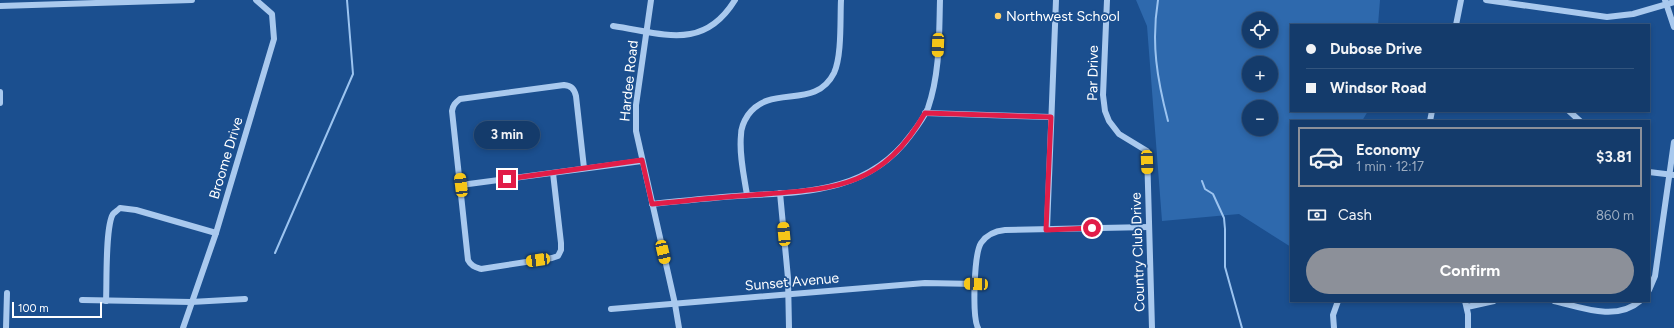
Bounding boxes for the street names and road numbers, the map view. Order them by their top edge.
street label: Hardee Road [616,40,642,122]
street label: Par Drive [1084,45,1102,101]
street label: Broome Drive [205,115,247,201]
street label: Country Club Drive [1127,192,1149,312]
street label: Sunset Avenue [744,269,840,295]

